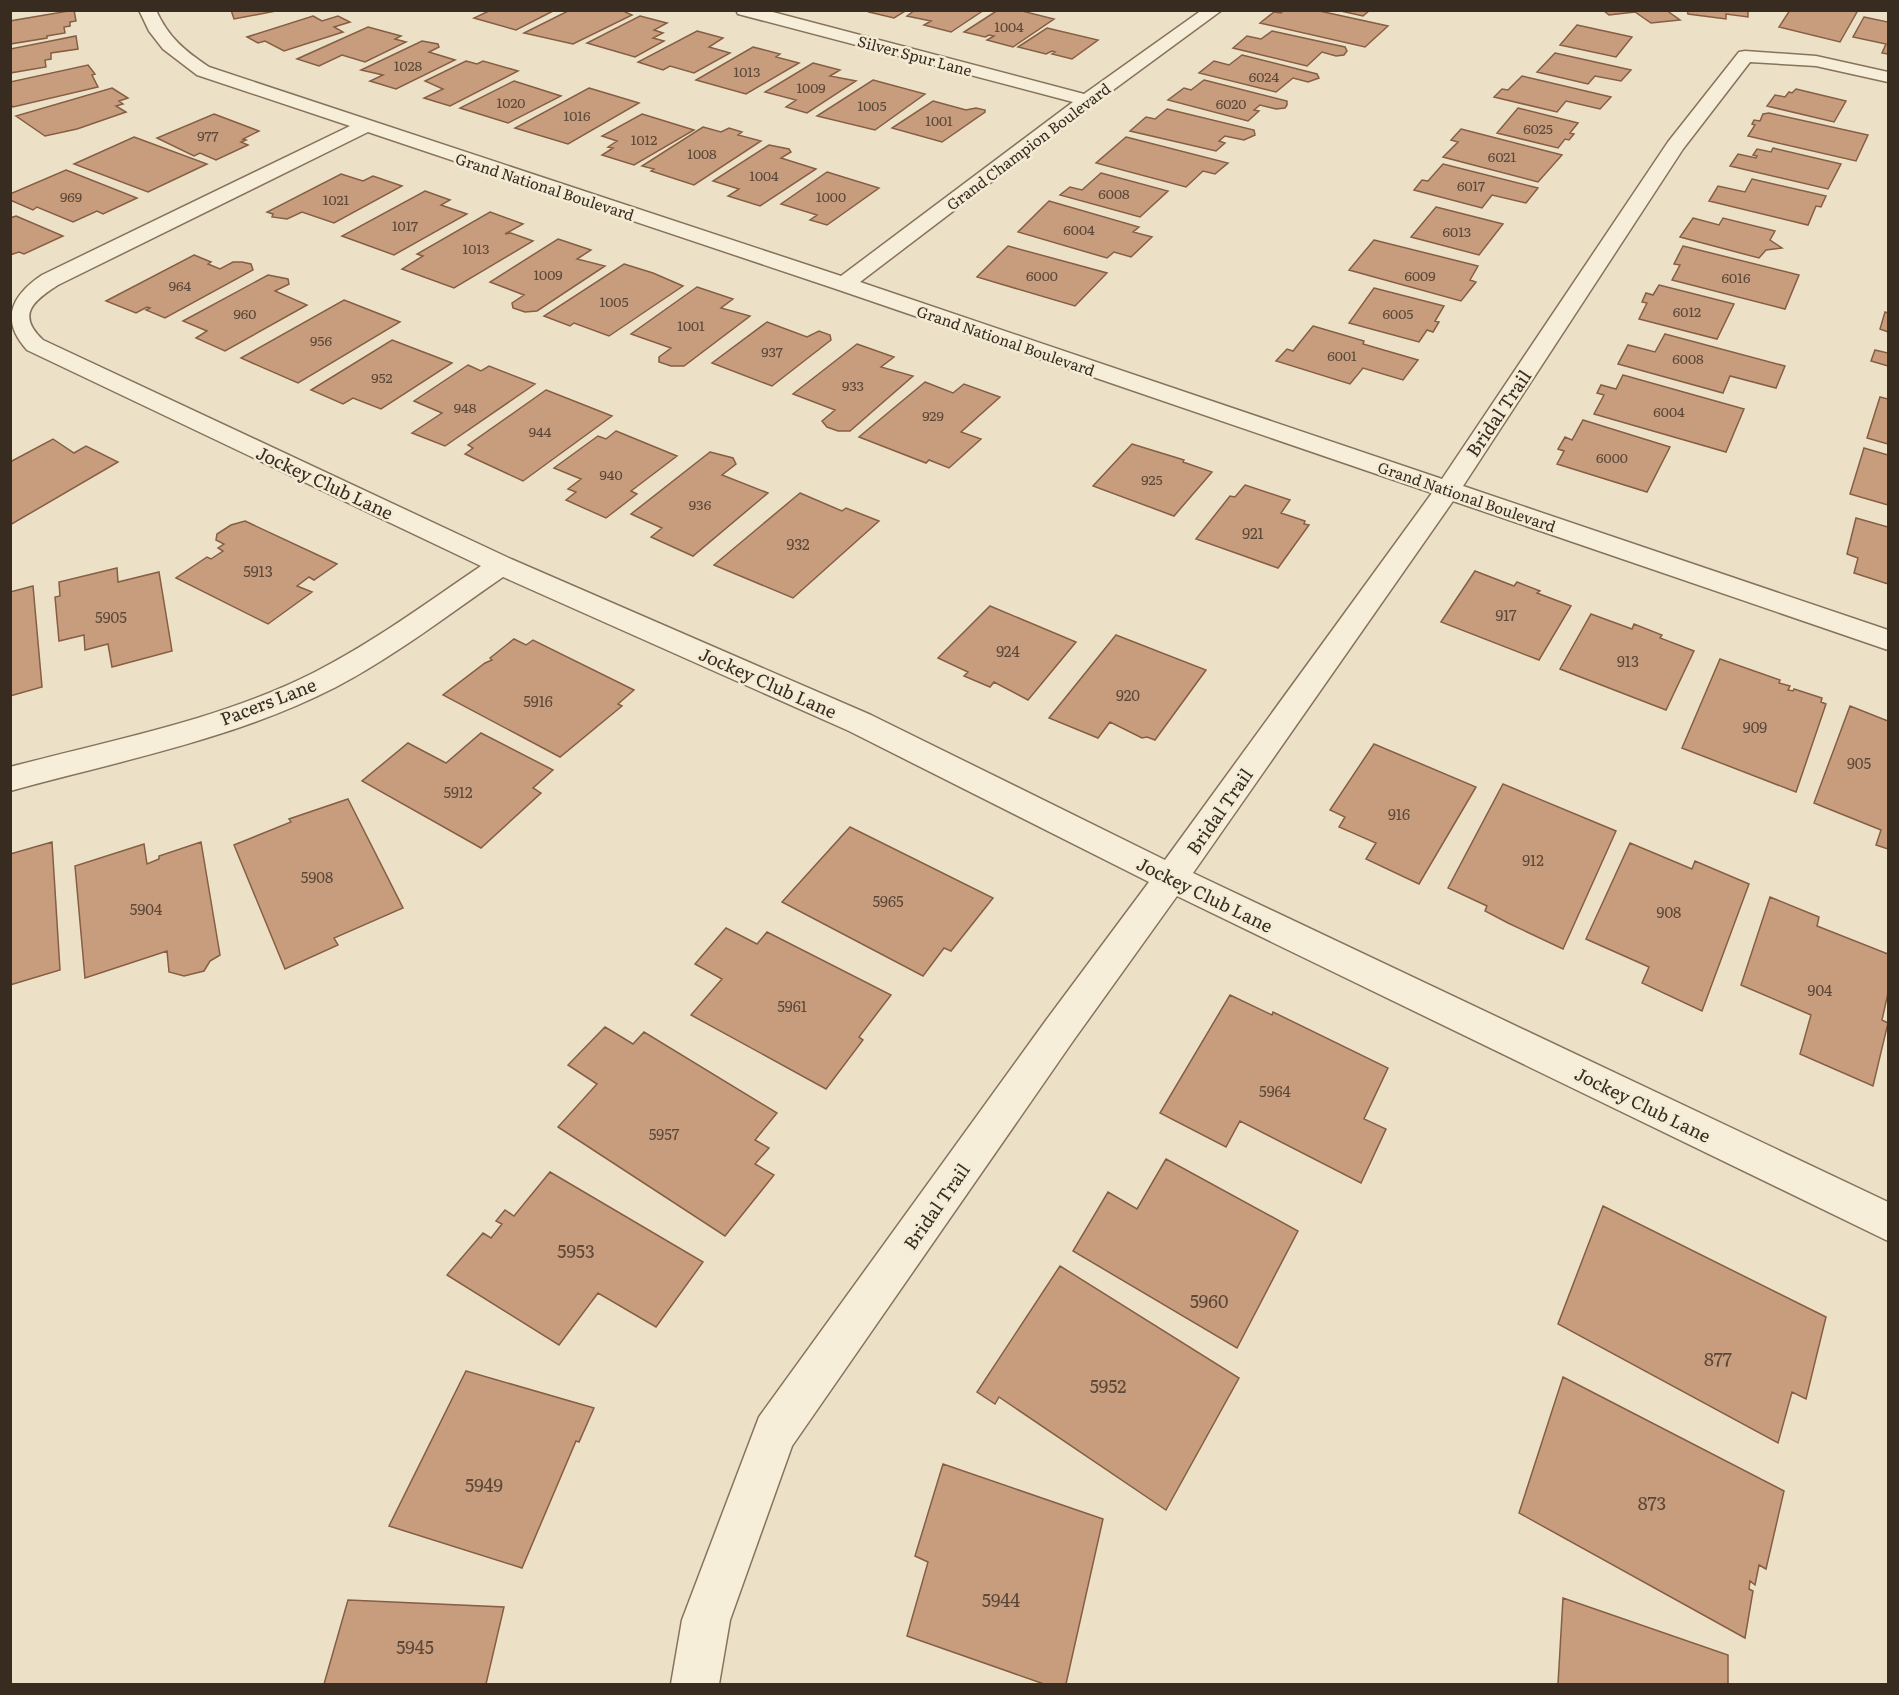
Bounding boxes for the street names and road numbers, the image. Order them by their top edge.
street label: Silver Spur Lane [855,29,975,81]
street label: Grand Champion Boulevard [941,77,1115,215]
street label: Grand National Boulevard [453,146,637,226]
street label: Grand National Boulevard [914,299,1098,381]
street label: Bridal Trail [1459,364,1537,462]
street label: Jockey Club Lane [252,438,398,526]
street label: Grand National Boulevard [1375,455,1559,537]
street label: Jockey Club Lane [695,639,841,725]
street label: Pacers Lane [216,670,320,732]
street label: Bridal Trail [1179,762,1259,860]
street label: Jockey Club Lane [1132,849,1278,939]
street label: Jockey Club Lane [1570,1059,1716,1149]
street label: Bridal Trail [896,1157,976,1255]

